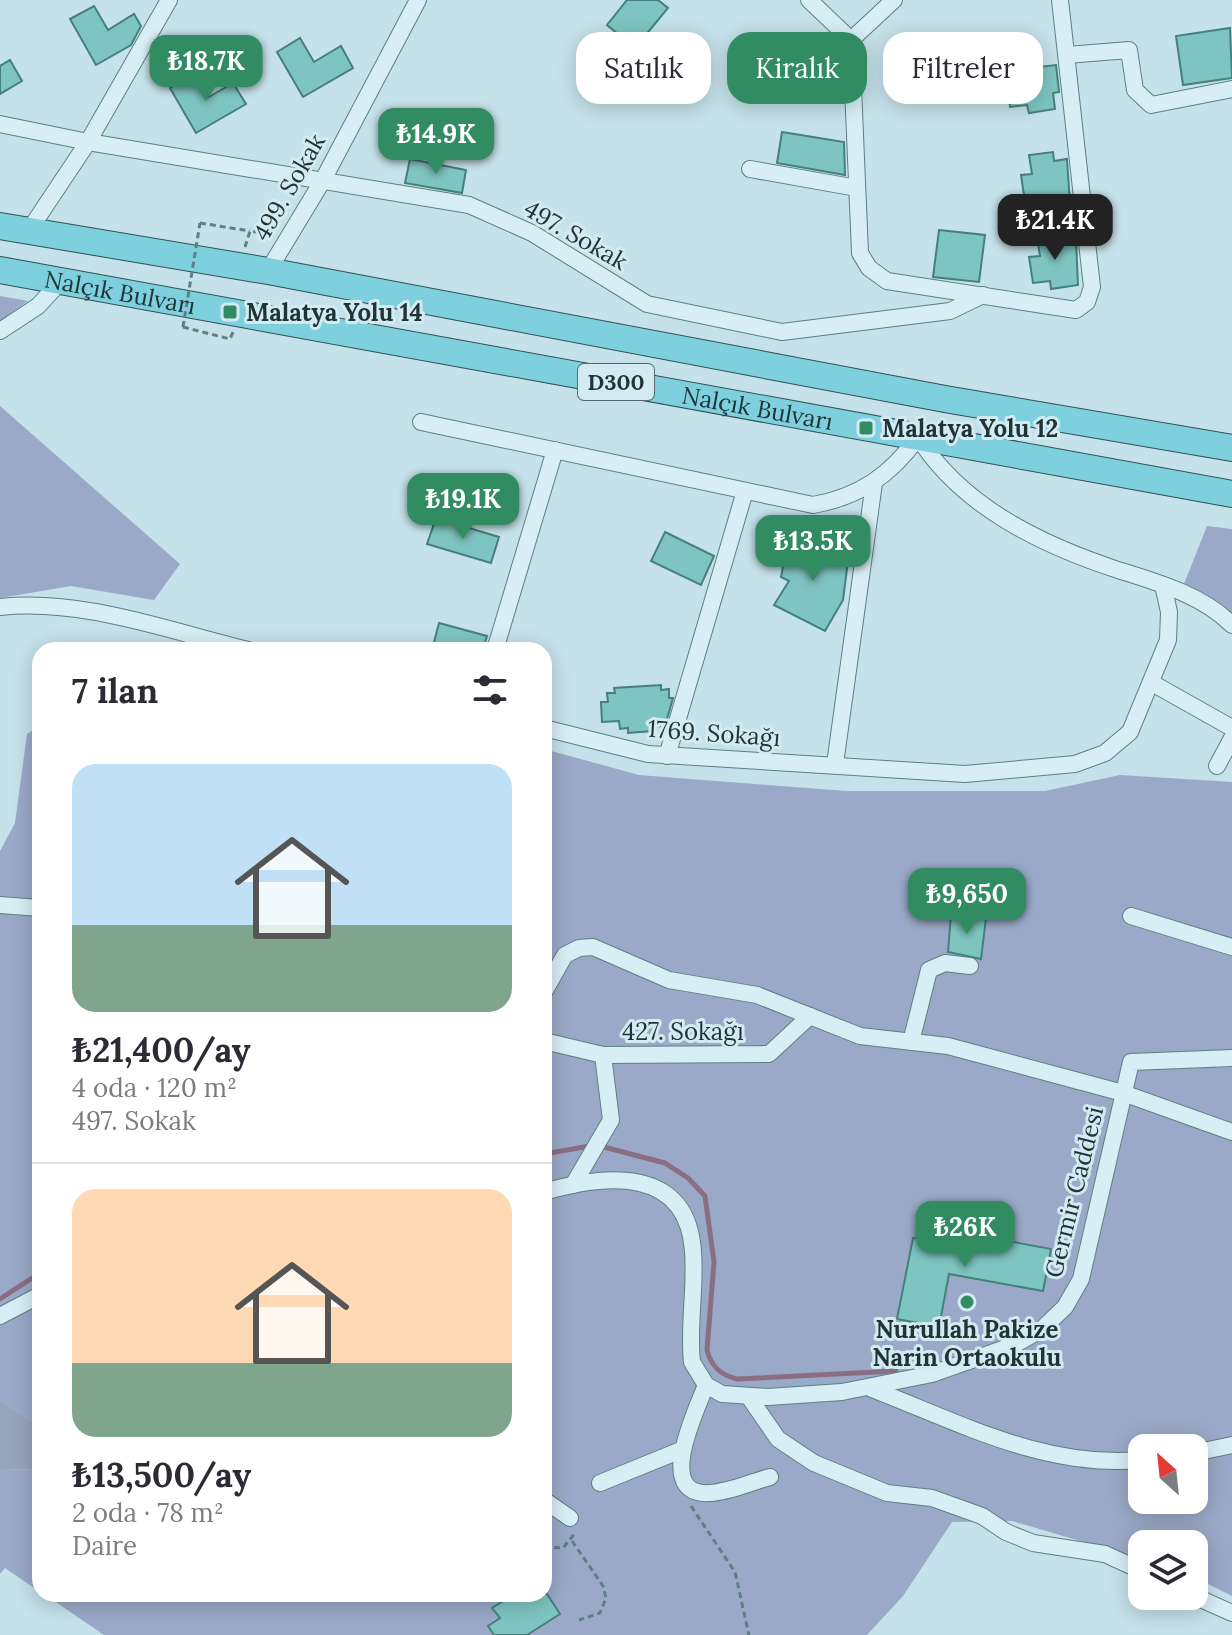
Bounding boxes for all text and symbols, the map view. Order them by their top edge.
chip: Satılık [576,32,711,104]
chip: Kiralık [727,32,867,104]
chip: Filtreler [883,32,1043,104]
pin: ₺18.7K [141,35,271,103]
text: ₺18.7K [168,44,244,77]
pin: ₺14.9K [371,108,501,176]
text: ₺14.9K [396,117,476,150]
street label: 499. Sokak [246,128,332,246]
street label: 497. Sokak [519,193,633,277]
pin: ₺21.4K [990,194,1120,262]
text: ₺21.4K [1016,203,1094,236]
street label: Nalçık Bulvarı [42,263,198,321]
place label: Malatya Yolu 14 [246,297,423,328]
marker: Malatya Yolu 14 [221,303,239,321]
road number: D300 [578,364,654,400]
street label: Nalçık Bulvarı [680,379,836,437]
place label: Malatya Yolu 12 [882,413,1058,444]
marker: Malatya Yolu 12 [857,419,875,437]
pin: ₺19.1K [398,473,528,541]
text: ₺19.1K [425,482,501,515]
pin: ₺13.5K [748,515,878,583]
text: ₺13.5K [773,524,853,557]
icon: filters [468,668,512,712]
text: 7 ilan [72,669,158,712]
street label: 1769. Sokağı [647,713,781,753]
icon: home [220,816,364,960]
pin: ₺9,650 [902,868,1032,936]
text: ₺9,650 [926,877,1008,910]
street label: 427. Sokağı [622,1016,744,1047]
text: ₺21,400/ay [72,1028,251,1071]
text: 4 oda · 120 m² [72,1071,237,1104]
street label: Germir Caddesi [1038,1103,1110,1281]
text: 497. Sokak [72,1104,196,1137]
pin: ₺26K [918,1201,1012,1269]
text: ₺26K [934,1210,996,1243]
icon: home [220,1241,364,1385]
marker: Nurullah Pakize Narin Ortaokulu [958,1293,976,1311]
place label: Nurullah Pakize Narin Ortaokulu [873,1314,1062,1373]
north arrow [1128,1434,1208,1514]
map controls [1128,1434,1208,1610]
text: ₺13,500/ay [72,1453,251,1496]
text: 2 oda · 78 m² [72,1496,224,1529]
text: Daire [72,1529,137,1562]
button: layers [1128,1530,1208,1610]

